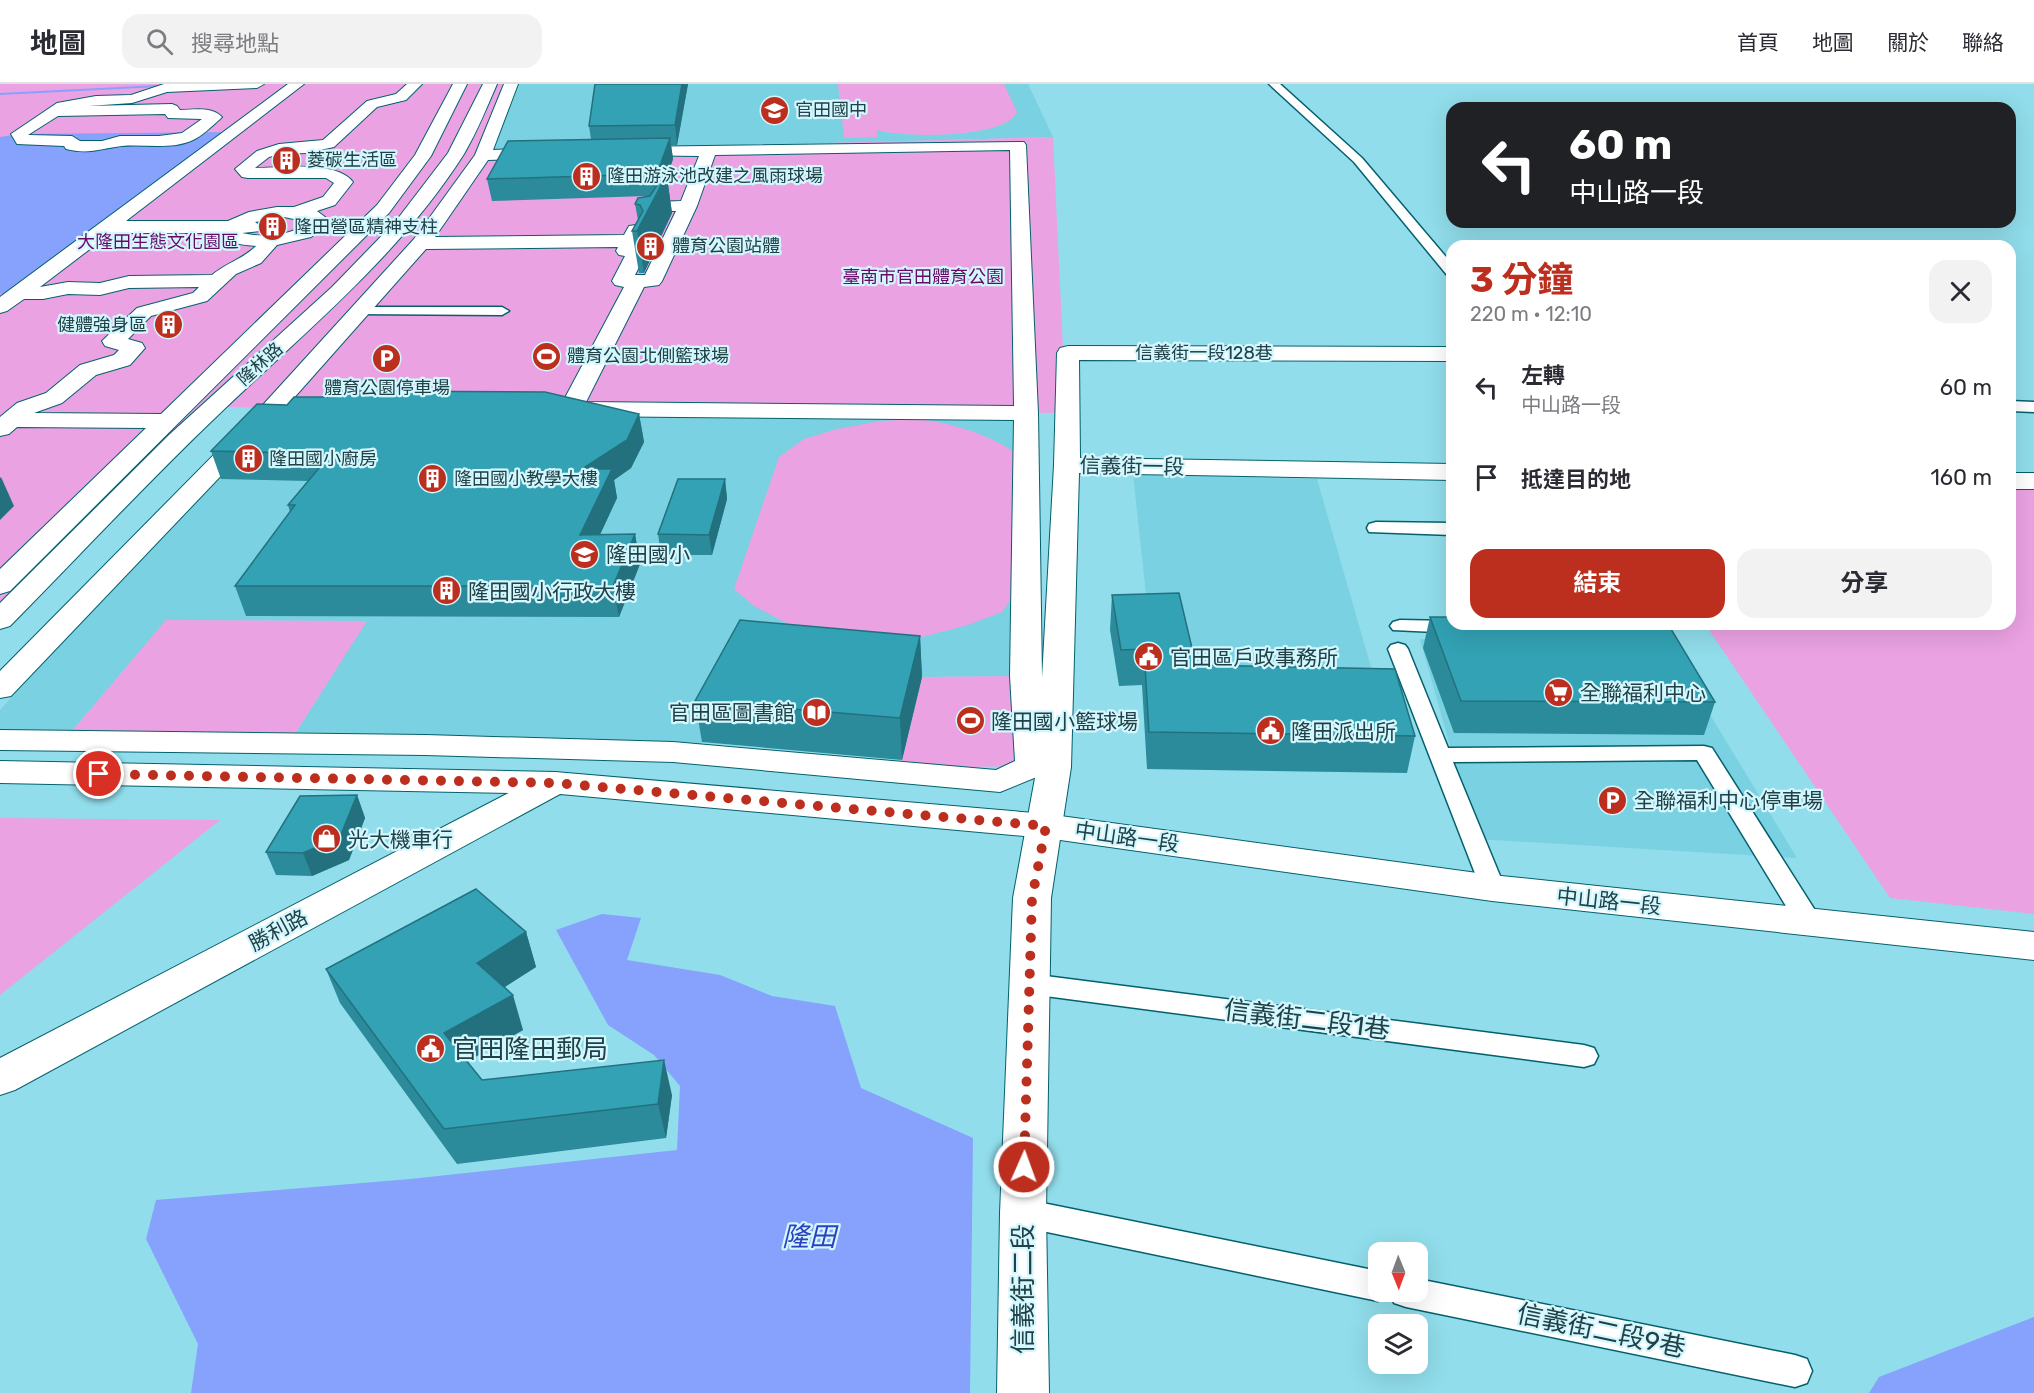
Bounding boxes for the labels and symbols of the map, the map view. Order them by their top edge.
school or university icon: 官田國中 [758,94,790,126]
place label: 官田國中 [795,99,867,121]
building icon: 菱碳生活區 [270,144,302,176]
place label: 菱碳生活區 [307,149,397,171]
building icon: 隆田游泳池改建之風雨球場 [570,160,602,192]
place label: 隆田游泳池改建之風雨球場 [607,165,823,187]
building icon: 隆田營區精神支柱 [257,211,289,243]
place label: 隆田營區精神支柱 [294,216,438,238]
building icon: 體育公園站體 [635,230,667,262]
park label: 大隆田生態文化園區 [77,231,239,253]
place label: 體育公園站體 [672,235,780,257]
park label: 臺南市官田體育公園 [842,266,1004,288]
building icon: 健體強身區 [152,309,184,341]
place label: 健體強身區 [57,314,147,336]
street label: 隆林路 [233,338,287,390]
sports icon: 體育公園北側籃球場 [530,340,562,372]
street label: 信義街一段128巷 [1135,342,1273,364]
parking icon: 體育公園停車場 [371,343,403,375]
place label: 體育公園北側籃球場 [567,345,729,367]
place label: 體育公園停車場 [324,377,450,399]
building icon: 隆田國小廚房 [232,443,264,475]
place label: 隆田國小廚房 [269,448,377,470]
street label: 信義街一段 [1079,453,1185,479]
building icon: 隆田國小教學大樓 [417,463,449,495]
place label: 隆田國小教學大樓 [454,468,598,490]
school or university icon: 隆田國小 [569,538,601,570]
place label: 隆田國小 [606,542,690,567]
building icon: 隆田國小行政大樓 [431,575,463,607]
place label: 隆田國小行政大樓 [468,579,636,604]
public building icon: 官田區戶政事務所 [1133,641,1165,673]
place label: 官田區戶政事務所 [1170,645,1338,670]
supermarket icon: 全聯福利中心 [1543,676,1575,708]
place label: 全聯福利中心 [1580,680,1706,705]
library icon: 官田區圖書館 [800,696,832,728]
place label: 官田區圖書館 [669,700,795,725]
sports icon: 隆田國小籃球場 [954,705,986,737]
place label: 隆田國小籃球場 [991,709,1138,734]
public building icon: 隆田派出所 [1254,715,1286,747]
place label: 隆田派出所 [1291,719,1396,744]
pin [73,748,124,799]
parking icon: 全聯福利中心停車場 [1597,784,1629,816]
place label: 全聯福利中心停車場 [1634,788,1823,813]
street label: 中山路一段 [1073,817,1181,857]
shop icon: 光大機車行 [311,823,343,855]
place label: 光大機車行 [348,827,453,852]
street label: 中山路一段 [1555,883,1663,919]
street label: 勝利路 [244,904,312,956]
street label: 信義街二段1巷 [1222,994,1392,1046]
public building icon: 官田隆田郵局 [415,1033,447,1065]
place label: 官田隆田郵局 [452,1034,608,1065]
position arrow [992,1135,1056,1199]
water label: 隆田 [782,1221,839,1253]
street label: 信義街二段 [1008,1224,1039,1354]
north arrow [1368,1242,1428,1302]
street label: 信義街二段9巷 [1514,1298,1688,1364]

